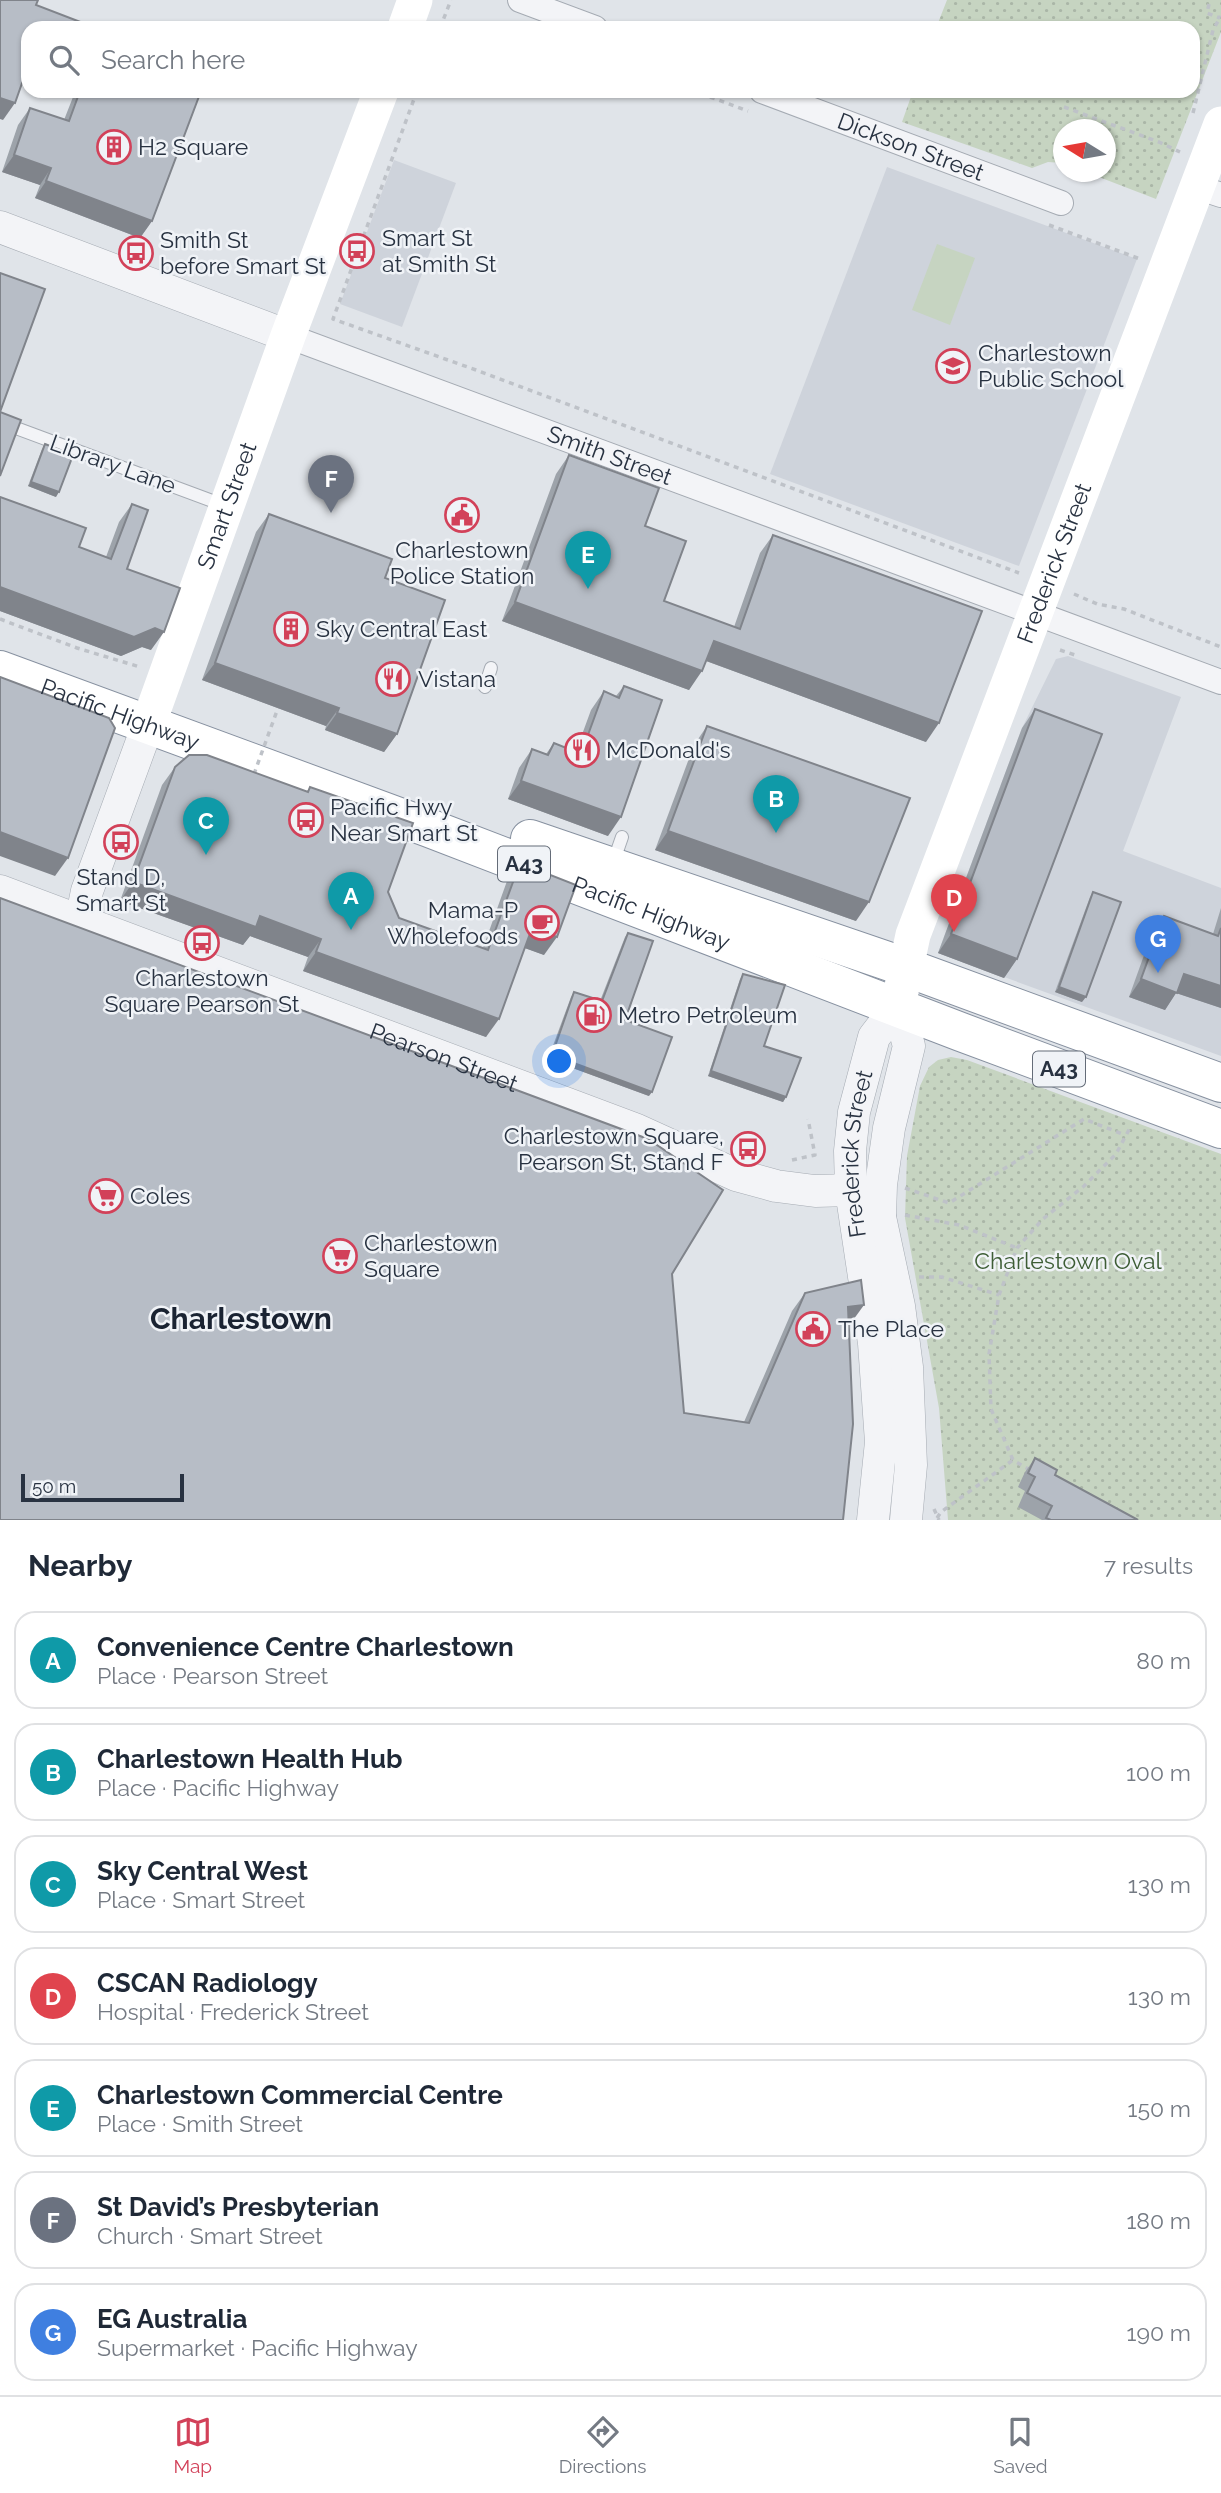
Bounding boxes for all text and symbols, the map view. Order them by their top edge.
search box [21,21,1200,98]
icon: search [45,41,83,79]
text: Search here [101,45,245,75]
street label: Dickson Street [834,107,988,186]
north arrow [1053,119,1116,182]
building icon: H2 Square [95,128,133,166]
place label: H2 Square [138,133,248,160]
place label: Smart St at Smith St [382,224,497,277]
place label: Smith St before Smart St [160,226,327,279]
bus stop icon: Smart St at Smith St [338,232,376,270]
bus stop icon: Smith St before Smart St [117,234,155,272]
place label: Charlestown Public School [978,339,1124,392]
school or university icon: Charlestown Public School [934,347,972,385]
street label: Smith Street [544,419,676,490]
street label: Library Lane [47,428,180,499]
street label: Smart Street [191,438,262,573]
pin: F [308,455,354,513]
street label: Frederick Street [1011,479,1096,647]
public building icon: Charlestown Police Station [443,496,481,534]
pin: E [565,531,611,589]
place label: Charlestown Police Station [390,536,534,589]
building icon: Sky Central East [272,610,310,648]
place label: Sky Central East [316,615,488,642]
restaurant icon: Vistana [374,660,412,698]
place label: Vistana [418,665,496,692]
street label: Pacific Highway [37,672,203,755]
restaurant icon: McDonald's [563,731,601,769]
place label: McDonald's [606,736,731,763]
pin: B [753,775,799,833]
place label: Pacific Hwy Near Smart St [330,793,478,846]
pin: C [183,797,229,855]
bus stop icon: Pacific Hwy Near Smart St [287,801,325,839]
bus stop icon: Stand D, Smart St [102,823,140,861]
road number: A43 [498,846,550,882]
place label: Stand D, Smart St [76,863,167,916]
street label: Pacific Highway [568,870,734,955]
pin: A [328,872,374,930]
pin: D [931,874,977,932]
place label: Mama-P Wholefoods [387,896,518,949]
cafe icon: Mama-P Wholefoods [523,904,561,942]
pin: G [1135,915,1181,973]
bus stop icon: Charlestown Square Pearson St [183,924,221,962]
place label: Charlestown Square Pearson St [104,964,300,1017]
fuel station icon: Metro Petroleum [575,996,613,1034]
place label: Metro Petroleum [618,1001,797,1028]
street label: Pearson Street [366,1017,522,1097]
your location [542,1044,576,1078]
road number: A43 [1033,1052,1085,1086]
street label: Frederick Street [836,1066,878,1240]
place label: Charlestown Square, Pearson St, Stand F [504,1122,724,1175]
bus stop icon: Charlestown Square, Pearson St, Stand F [729,1130,767,1168]
supermarket icon: Coles [87,1177,125,1215]
place label: Coles [130,1182,190,1209]
place label: Charlestown Square [364,1229,498,1282]
supermarket icon: Charlestown Square [321,1237,359,1275]
park label: Charlestown Oval [974,1247,1162,1274]
district label: Charlestown [150,1301,332,1336]
public building icon: The Place [794,1310,832,1348]
place label: The Place [838,1315,944,1342]
scale bar [21,1471,184,1503]
text: 50 m [32,1475,76,1497]
text: Nearby [28,1548,132,1583]
text: 7 results [1104,1552,1193,1579]
text: Convenience Centre Charlestown [97,1632,514,1662]
text: A [45,1647,61,1674]
text: 80 m [1136,1647,1191,1674]
text: Place · Pearson Street [97,1662,328,1689]
text: Charlestown Health Hub [97,1744,403,1774]
text: B [45,1759,61,1786]
text: 100 m [1126,1759,1191,1786]
text: Place · Pacific Highway [97,1774,339,1801]
text: Sky Central West [97,1856,308,1886]
text: C [45,1871,61,1898]
text: 130 m [1128,1871,1191,1898]
text: Place · Smart Street [97,1886,305,1913]
text: CSCAN Radiology [97,1968,318,1998]
text: D [45,1983,61,2010]
text: 130 m [1128,1983,1191,2010]
text: Hospital · Frederick Street [97,1998,369,2025]
text: Charlestown Commercial Centre [97,2080,503,2110]
text: E [46,2095,60,2122]
text: 150 m [1128,2095,1191,2122]
text: Place · Smith Street [97,2110,303,2137]
text: St David’s Presbyterian [97,2192,379,2222]
text: F [46,2207,60,2234]
text: 180 m [1126,2207,1191,2234]
text: Church · Smart Street [97,2222,323,2249]
text: EG Australia [97,2304,247,2334]
text: G [45,2319,61,2346]
text: 190 m [1127,2319,1191,2346]
text: Supermarket · Pacific Highway [97,2334,418,2361]
tab: Map [173,2413,212,2477]
tab: Directions [559,2413,647,2477]
tab: Saved [993,2413,1048,2477]

